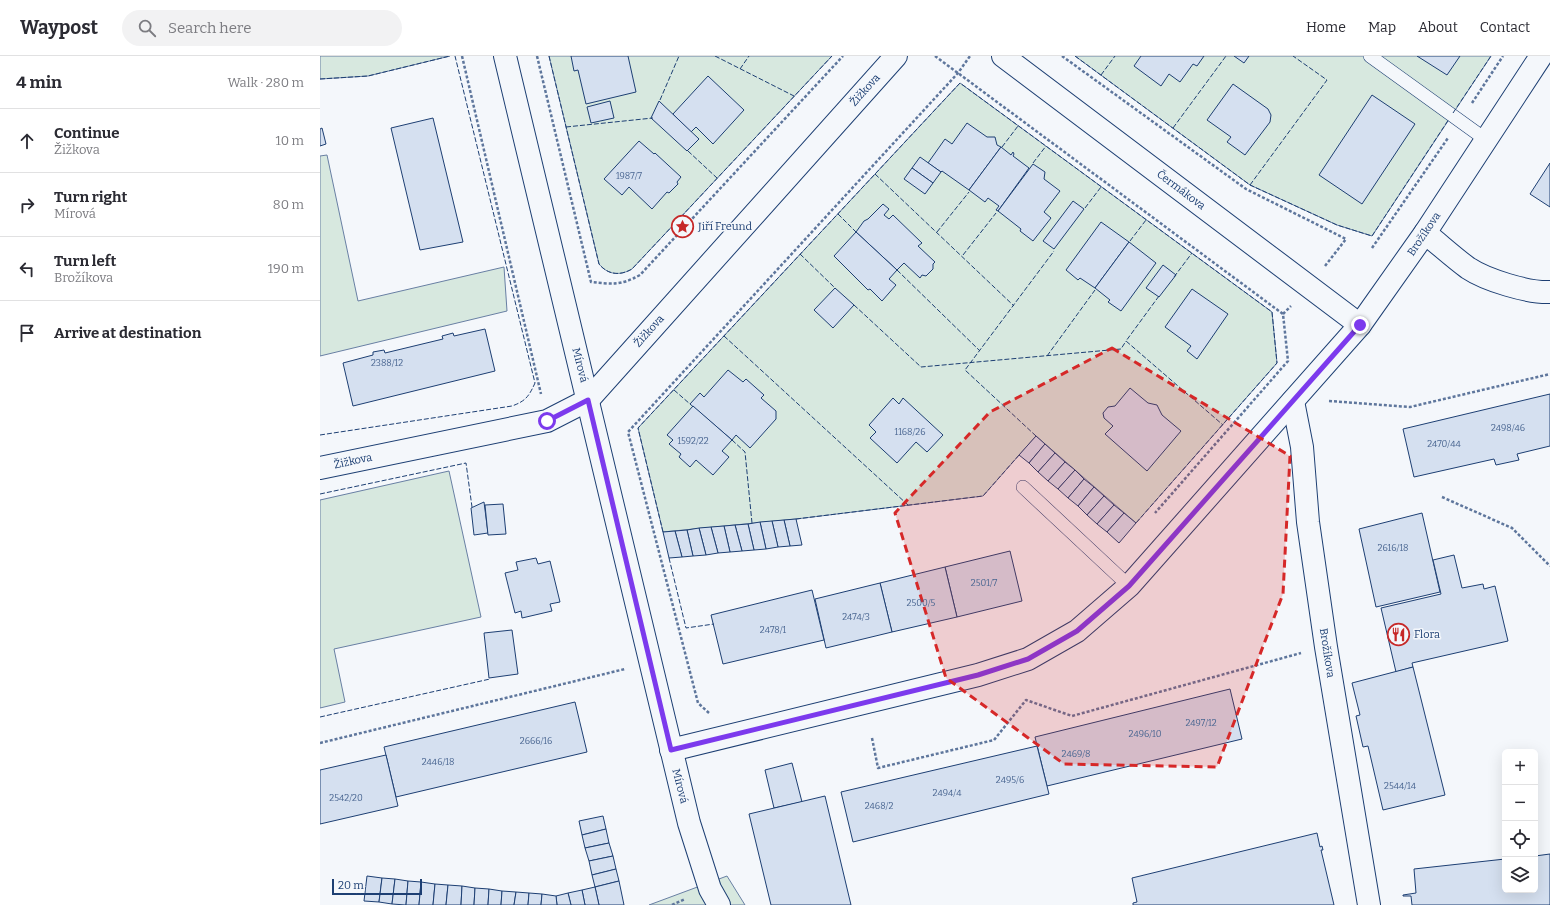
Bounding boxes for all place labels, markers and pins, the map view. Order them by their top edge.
place icon: Jiří Freund [669,213,695,239]
place label: Jiří Freund [697,220,753,233]
restaurant icon: Flora [1385,621,1411,647]
place label: Flora [1414,628,1440,641]

